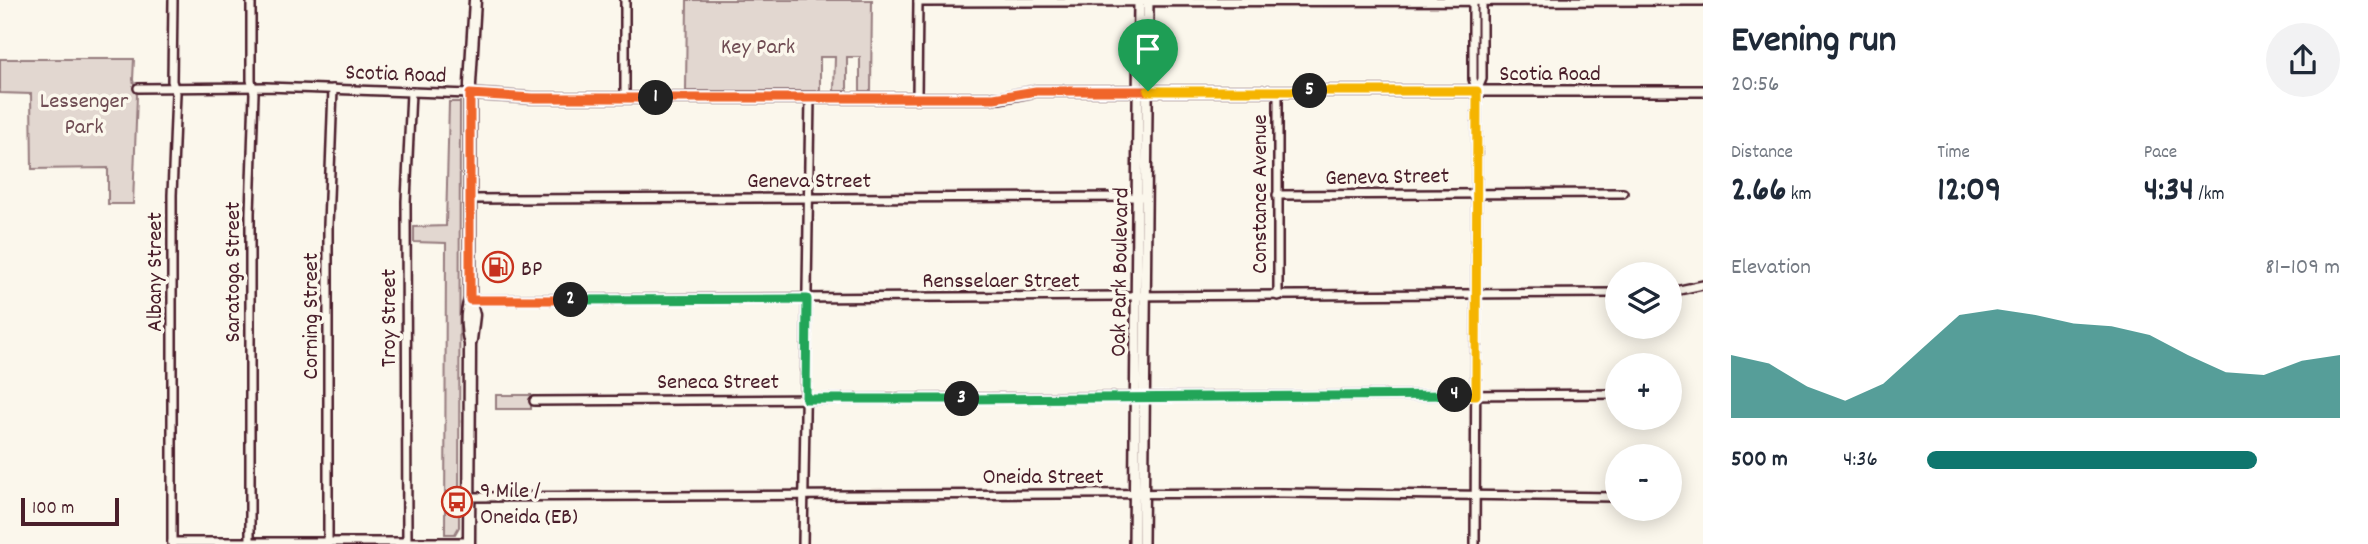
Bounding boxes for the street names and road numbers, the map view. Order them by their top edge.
street label: Scotia Road [345,57,447,94]
street label: Scotia Road [1499,59,1601,92]
street label: Constance Avenue [1245,114,1278,274]
street label: Geneva Street [1325,161,1449,196]
street label: Geneva Street [747,166,871,199]
street label: Oak Park Boulevard [1104,187,1139,357]
street label: Saratoga Street [218,202,251,343]
street label: Albany Street [140,212,173,332]
street label: Corning Street [296,253,329,379]
street label: Rensselaer Street [922,266,1080,299]
street label: Troy Street [374,269,407,367]
street label: Seneca Street [657,367,779,400]
street label: Oneida Street [983,462,1103,495]

